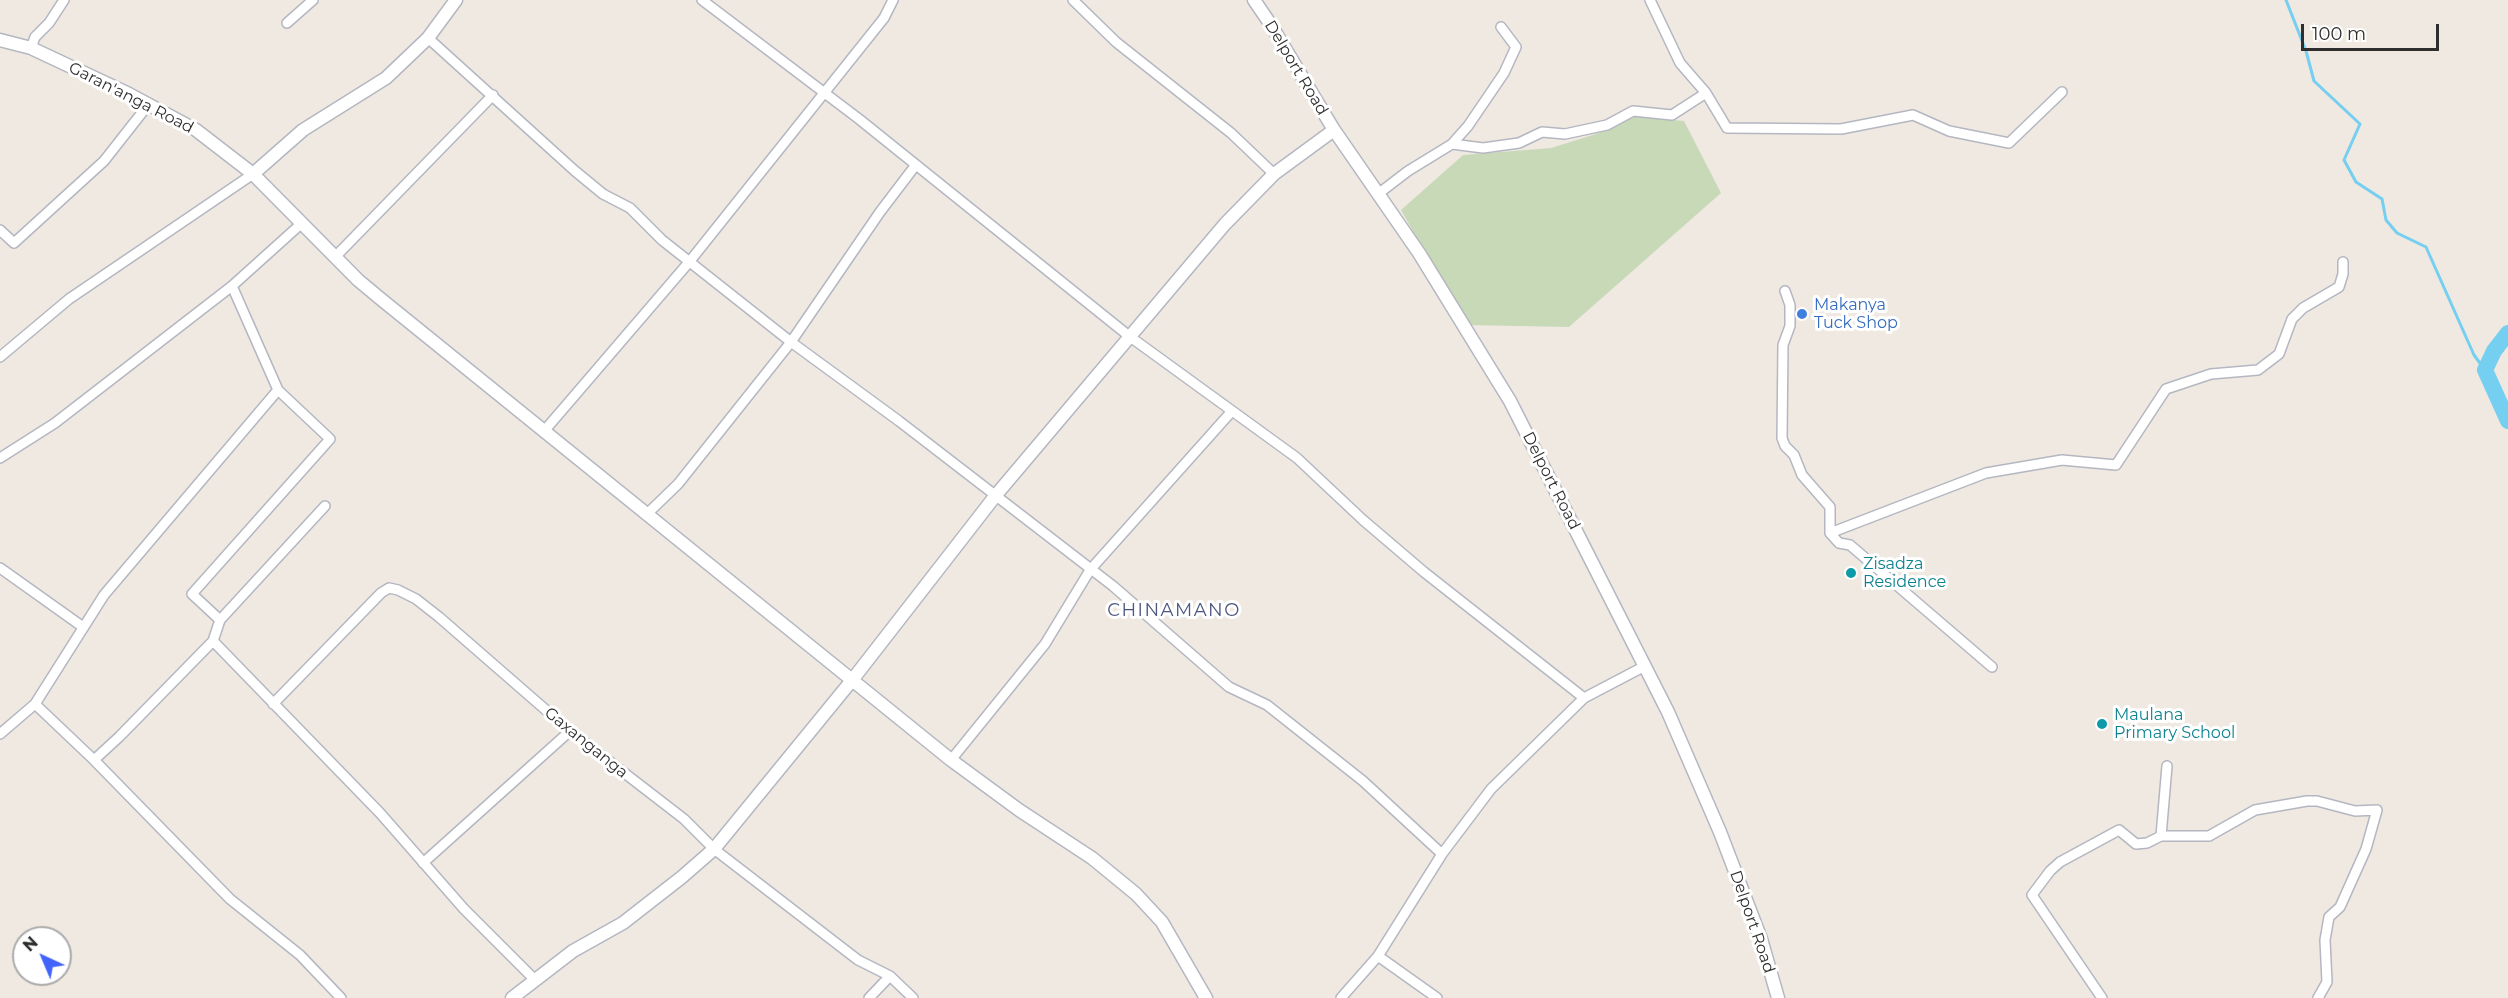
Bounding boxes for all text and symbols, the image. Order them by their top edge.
scale bar [2304,12,2442,50]
street label: Delport Road [1260,17,1332,119]
text: 100 m [2312,23,2366,45]
street label: Garan'anga Road [65,58,197,138]
place label: Makanya Tuck Shop [1814,295,1898,333]
marker: Makanya Tuck Shop [1795,307,1809,321]
street label: Delport Road [1518,429,1584,533]
place label: Zisadza Residence [1863,554,1946,592]
marker: Zisadza Residence [1844,566,1858,580]
district label: CHINAMANO [1107,600,1241,622]
street label: Gaxanganga [540,703,632,783]
place label: Maulana Primary School [2114,705,2235,743]
marker: Maulana Primary School [2095,717,2109,731]
street label: Delport Road [1725,868,1779,976]
north arrow [12,926,72,986]
text: N [19,933,42,955]

